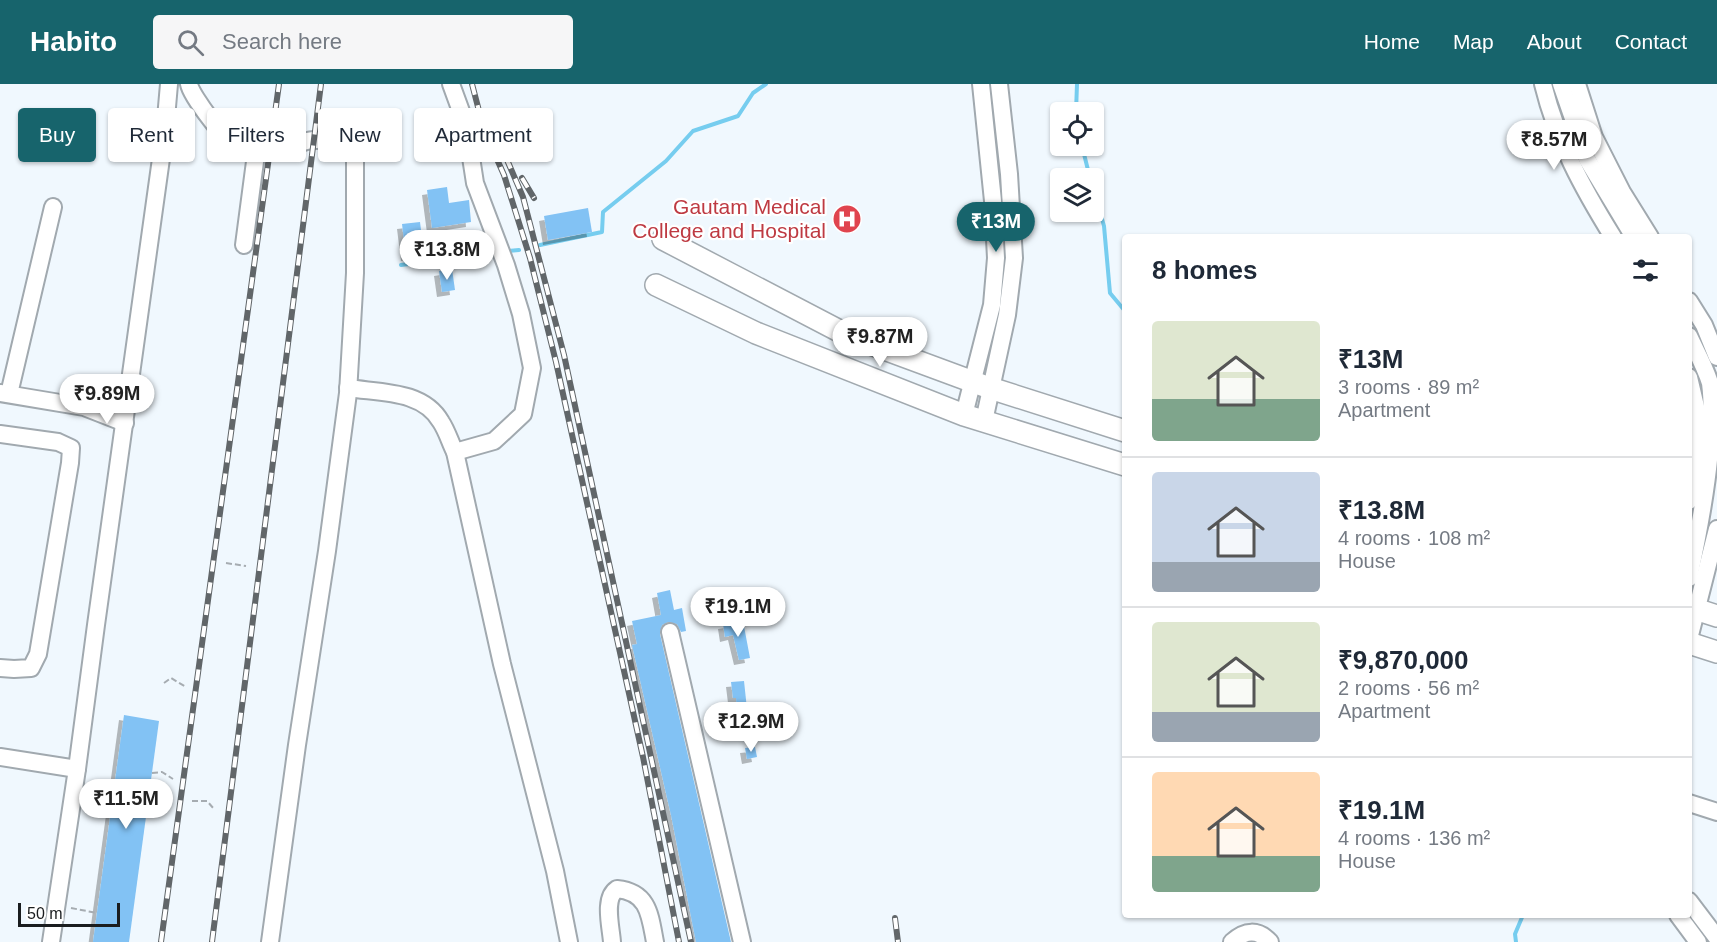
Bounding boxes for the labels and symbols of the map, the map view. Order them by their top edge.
pin: ₹8.57M [1505,120,1603,171]
place label: Gautam Medical College and Hospital [632,195,826,242]
pin: ₹13M [960,202,1032,253]
hospital icon: Gautam Medical College and Hospital [831,203,863,235]
pin: ₹13.8M [398,230,496,281]
pin: ₹9.87M [831,317,929,368]
pin: ₹9.89M [58,374,156,425]
pin: ₹19.1M [689,587,787,638]
pin: ₹12.9M [702,702,800,753]
pin: ₹11.5M [77,779,175,830]
scale bar [18,900,120,928]

